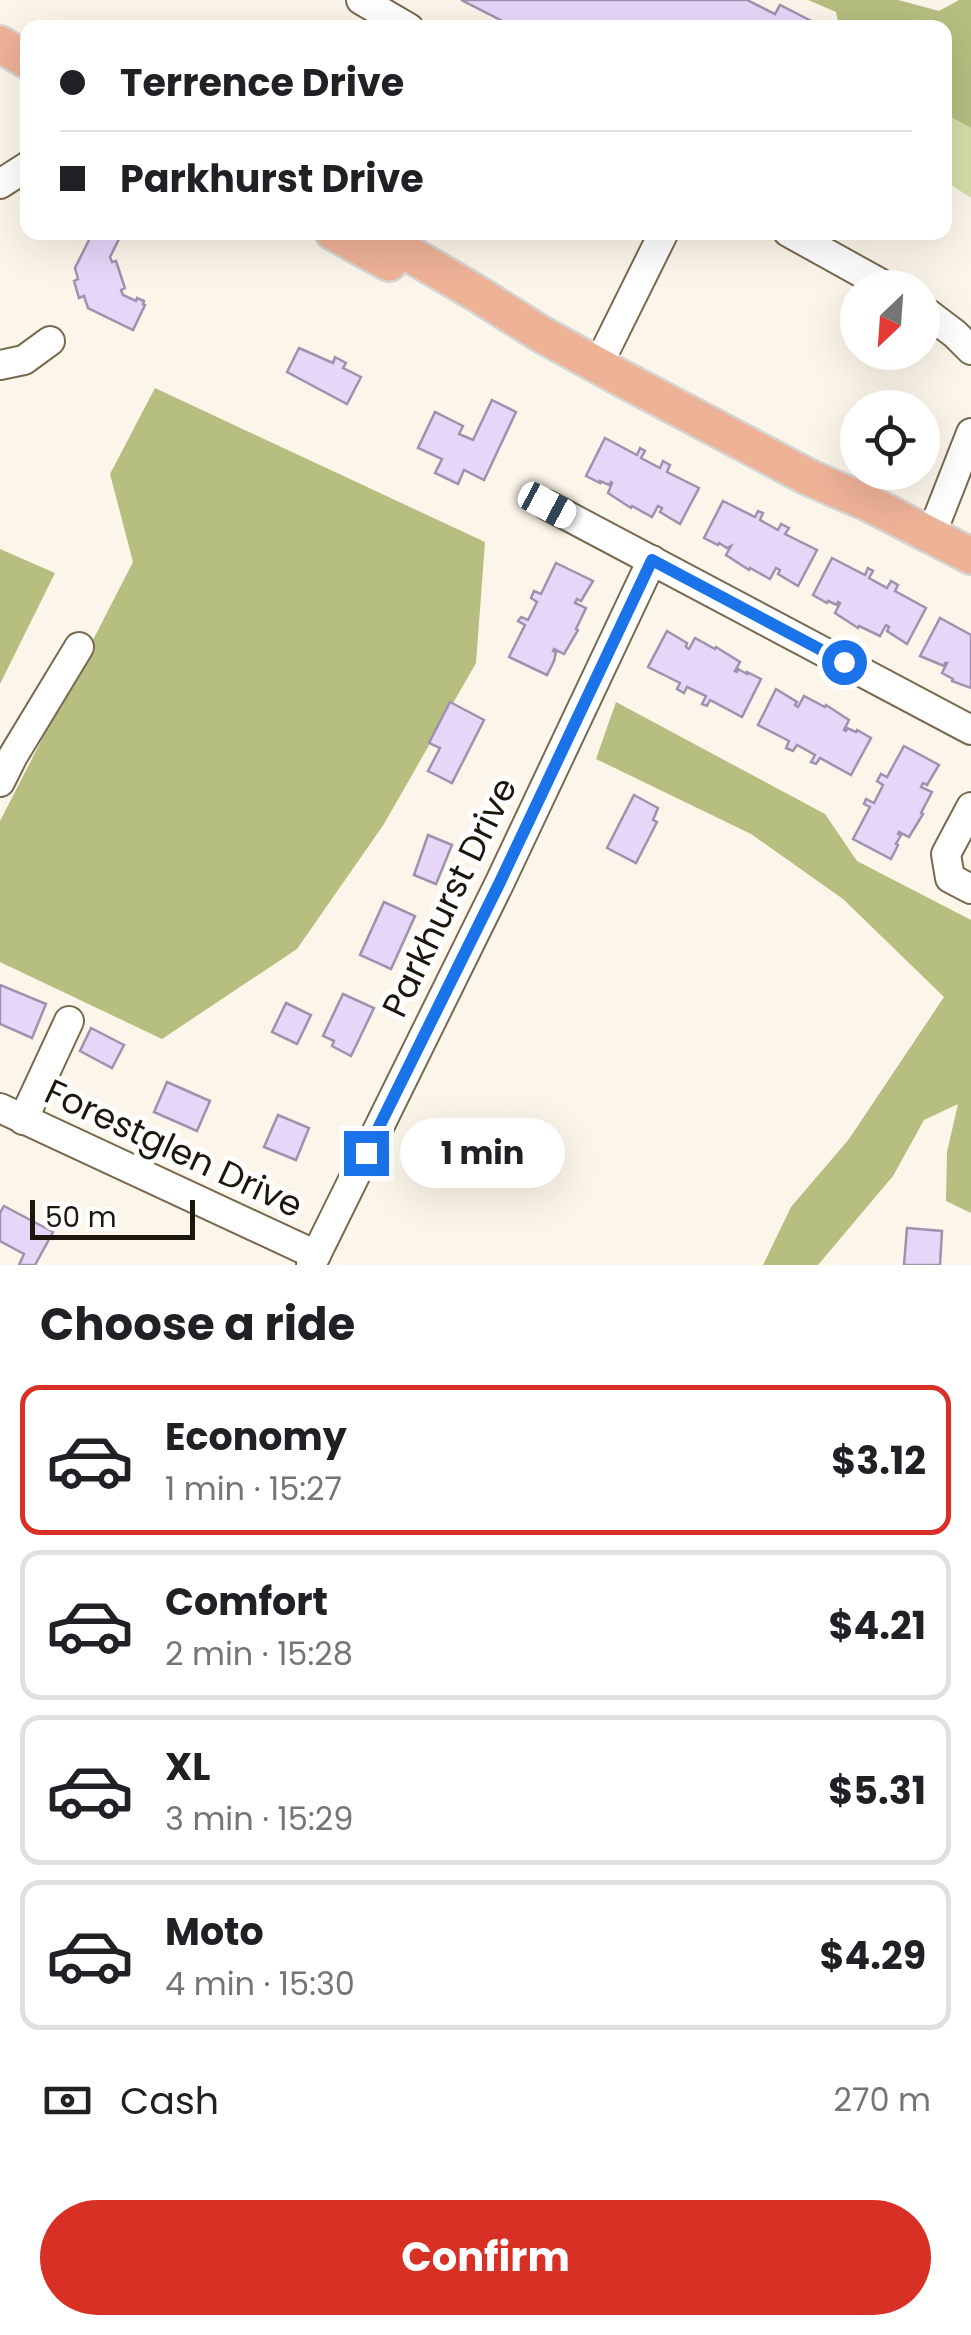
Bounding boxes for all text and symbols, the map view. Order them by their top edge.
text: Terrence Drive [120,56,404,109]
text: Parkhurst Drive [120,152,424,205]
north arrow [840,270,940,370]
map controls [840,270,940,490]
button: locate [840,390,940,490]
car [513,478,581,532]
route start [822,640,867,685]
street label: Parkhurst Drive [370,769,528,1025]
street label: Forestglen Drive [37,1067,311,1229]
callout: 1 min [401,1118,566,1188]
text: 1 min [441,1130,524,1175]
route end [344,1131,389,1176]
scale bar [30,1195,195,1240]
text: 50 m [45,1198,116,1237]
text: Choose a ride [40,1293,355,1356]
text: Economy [165,1410,347,1463]
icon: car [45,1415,135,1505]
text: $3.12 [831,1434,926,1487]
text: 1 min · 15:27 [165,1466,342,1511]
text: Comfort [165,1575,328,1628]
icon: car [45,1580,135,1670]
text: $4.21 [829,1599,926,1652]
text: 2 min · 15:28 [165,1631,353,1676]
text: XL [165,1740,210,1793]
icon: car [45,1745,135,1835]
text: $5.31 [828,1764,926,1817]
text: 3 min · 15:29 [165,1796,353,1841]
text: Moto [165,1905,264,1958]
icon: car [45,1910,135,2000]
text: $4.29 [819,1929,926,1982]
text: 4 min · 15:30 [165,1961,355,2006]
icon: cash [40,2073,95,2128]
text: Cash [120,2074,219,2127]
text: 270 m [834,2077,931,2122]
button: Confirm [40,2200,931,2315]

